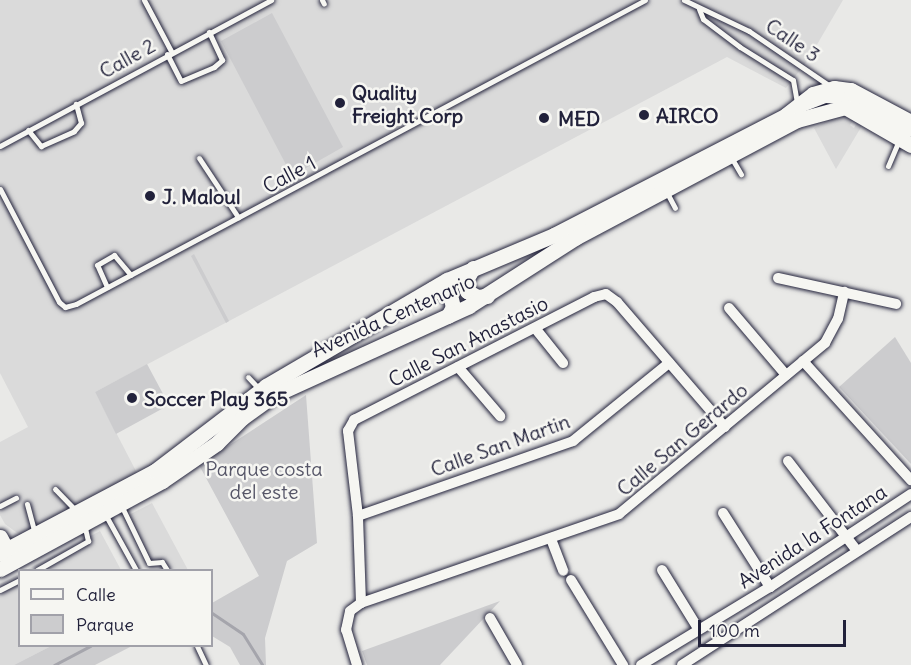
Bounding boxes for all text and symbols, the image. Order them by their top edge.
street label: Calle 3 [761,13,825,67]
street label: Calle 2 [95,33,159,83]
place label: Quality Freight Corp [352,80,463,127]
marker: Quality Freight Corp [333,96,347,110]
place label: AIRCO [656,103,718,127]
place label: MED [558,106,600,130]
marker: AIRCO [637,108,651,122]
marker: MED [535,109,553,127]
street label: Calle 1 [258,150,320,198]
place label: J. Maloul [162,184,240,208]
marker: J. Maloul [143,189,157,203]
street label: Avenida Centenario [308,268,478,362]
street label: Calle San Anastasio [384,290,552,392]
street label: Calle San Gerardo [612,377,752,501]
place label: Soccer Play 365 [144,386,288,410]
marker: Soccer Play 365 [125,391,139,405]
street label: Calle San Martin [427,409,573,481]
park label: Parque costa del este [205,457,323,504]
street label: Avenida la Fontana [733,479,891,593]
legend [18,569,213,647]
text: Calle [76,583,116,606]
scale bar [701,608,850,646]
text: Parque [76,613,134,636]
text: 100 m [709,619,760,642]

